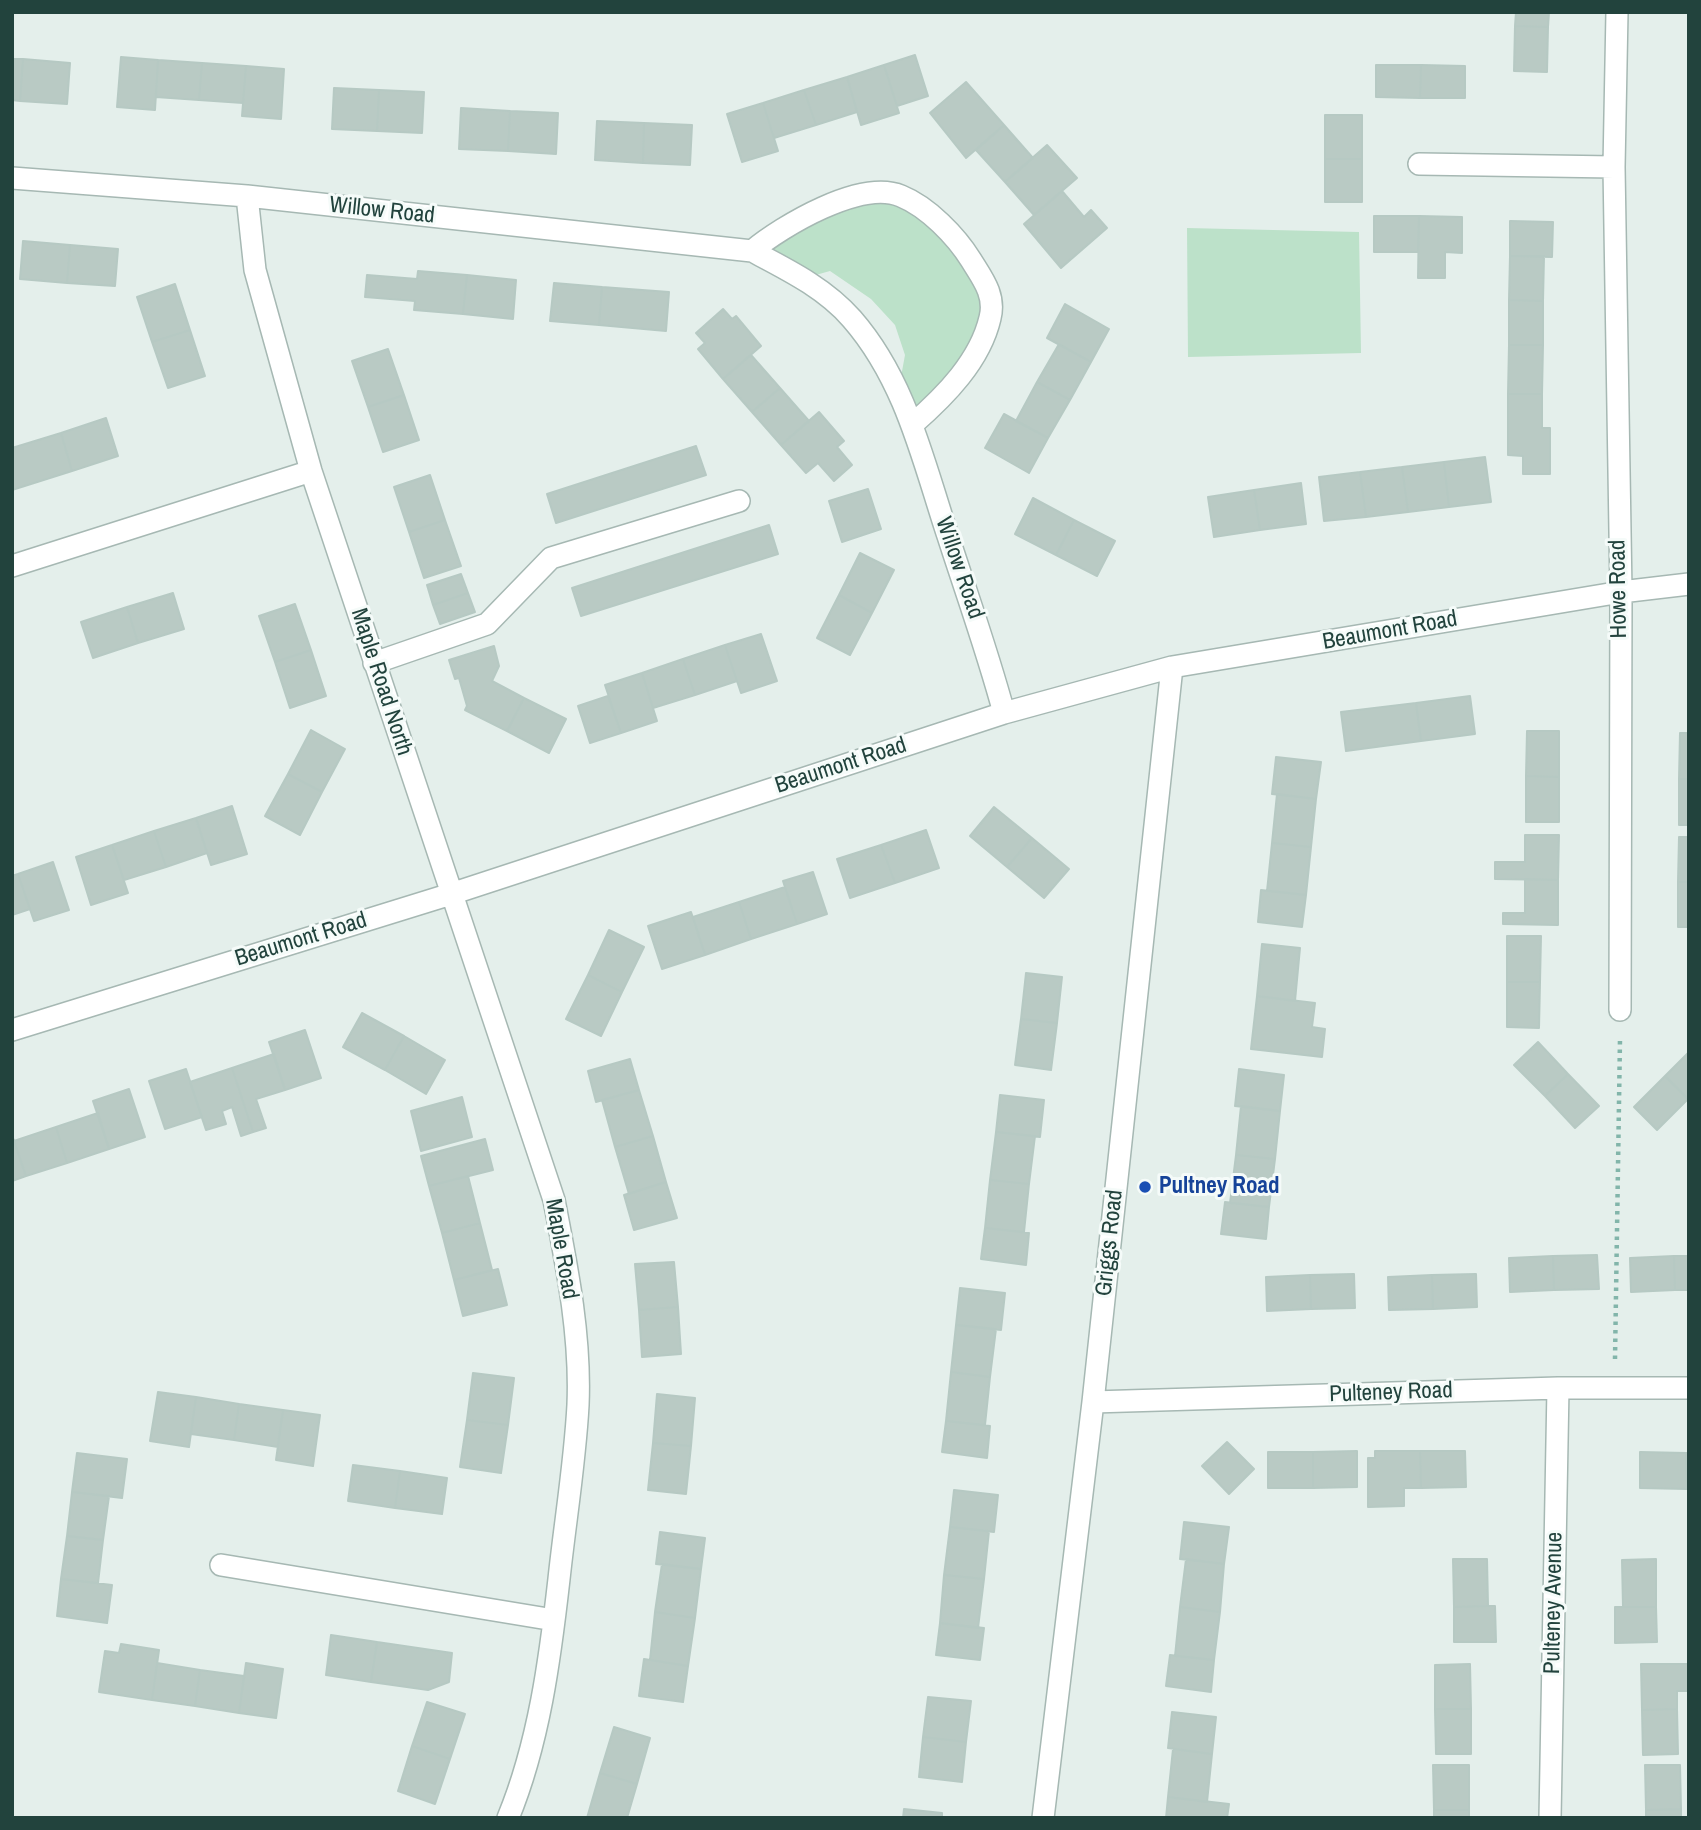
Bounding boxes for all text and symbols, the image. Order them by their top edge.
street label: Willow Road [328,192,436,230]
street label: Willow Road [929,513,989,623]
street label: Howe Road [1604,540,1634,638]
street label: Maple Road North [344,605,418,759]
street label: Beaumont Road [1320,606,1460,656]
street label: Beaumont Road [772,732,910,800]
street label: Beaumont Road [232,907,370,973]
place label: Pultney Road [1159,1173,1280,1201]
marker: Pultney Road [1137,1179,1153,1195]
street label: Griggs Road [1091,1188,1129,1298]
street label: Maple Road [539,1197,583,1301]
street label: Pulteney Road [1329,1377,1453,1409]
street label: Pulteney Avenue [1539,1532,1569,1674]

